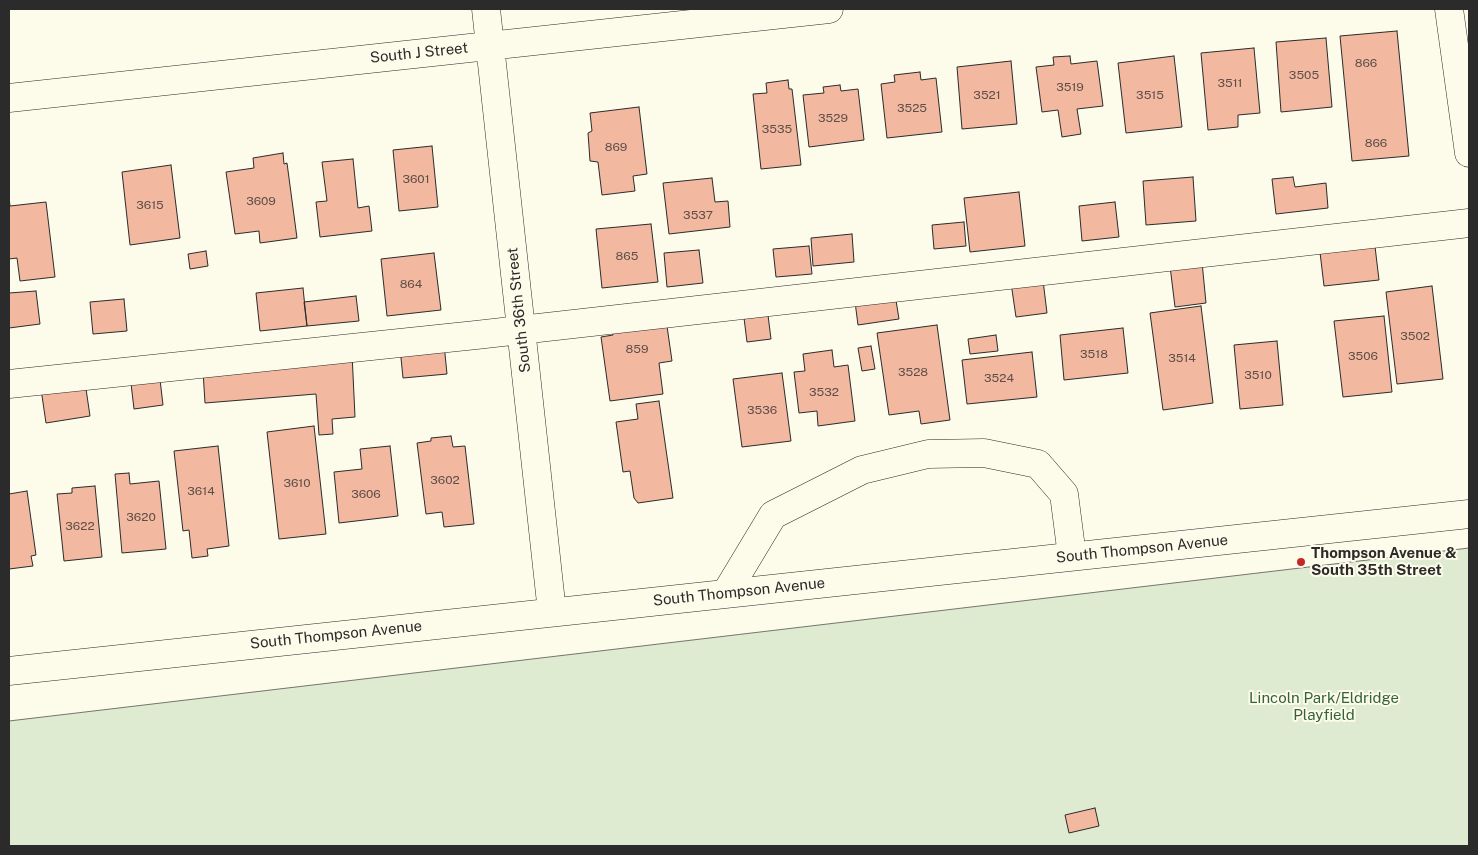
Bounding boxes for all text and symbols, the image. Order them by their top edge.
street label: South J Street [369,39,469,67]
house number: 866 [1355,56,1377,70]
house number: 3505 [1289,68,1319,82]
house number: 3511 [1217,76,1243,90]
house number: 3519 [1056,80,1084,94]
house number: 3521 [973,88,1001,102]
house number: 3515 [1136,88,1164,102]
house number: 3525 [897,101,927,115]
house number: 3529 [818,111,848,125]
house number: 3535 [762,122,792,136]
house number: 866 [1365,136,1387,150]
house number: 869 [605,140,627,154]
house number: 3601 [402,172,430,186]
house number: 3609 [246,194,276,208]
house number: 3615 [136,198,164,212]
house number: 3537 [683,208,713,222]
street label: South 36th Street [503,246,535,374]
house number: 865 [616,249,638,263]
house number: 864 [400,277,422,291]
house number: 3502 [1400,329,1430,343]
house number: 859 [626,342,648,356]
house number: 3518 [1080,347,1108,361]
house number: 3506 [1348,349,1378,363]
house number: 3514 [1168,351,1196,365]
house number: 3528 [898,365,928,379]
house number: 3510 [1244,368,1272,382]
house number: 3524 [984,371,1014,385]
house number: 3532 [809,385,839,399]
house number: 3536 [747,403,777,417]
house number: 3602 [430,473,460,487]
house number: 3610 [283,476,311,490]
house number: 3614 [187,484,215,498]
house number: 3606 [351,487,381,501]
house number: 3620 [126,510,156,524]
house number: 3622 [65,519,95,533]
street label: South Thompson Avenue [1055,531,1229,567]
place label: Thompson Avenue & South 35th Street [1311,544,1457,579]
marker: Thompson Avenue & South 35th Street [1295,556,1307,568]
street label: South Thompson Avenue [652,574,826,610]
street label: South Thompson Avenue [249,617,423,653]
park label: Lincoln Park/Eldridge Playfield [1249,689,1399,724]

